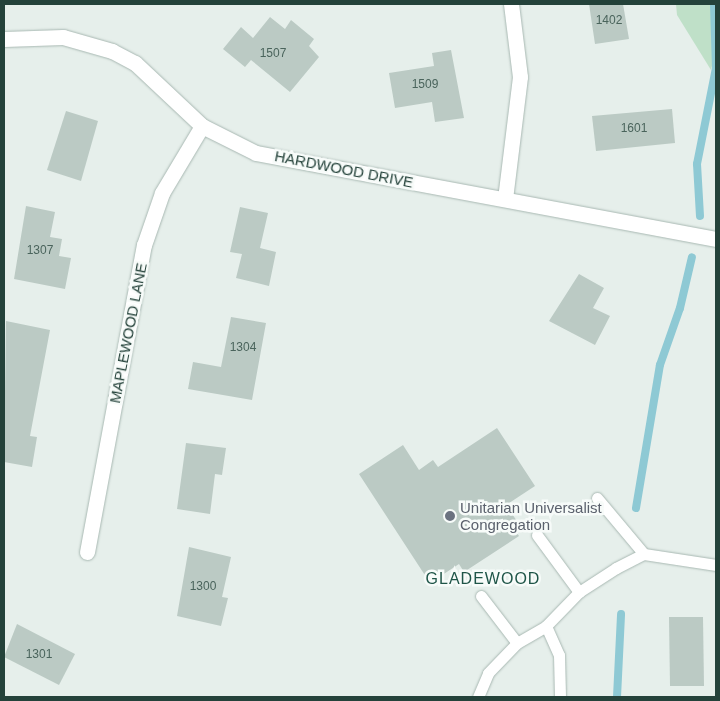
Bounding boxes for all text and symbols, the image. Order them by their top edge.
house number: 1402 [596,14,622,28]
house number: 1507 [260,47,286,61]
house number: 1509 [412,78,438,92]
house number: 1601 [621,122,647,136]
street label: HARDWOOD DRIVE [273,147,415,191]
house number: 1307 [27,244,53,258]
street label: MAPLEWOOD LANE [106,261,150,405]
house number: 1304 [230,341,256,355]
place label: Unitarian Universalist Congregation [460,498,602,533]
marker: Unitarian Universalist Congregation [444,510,456,522]
district label: GLADEWOOD [424,569,542,589]
house number: 1300 [190,580,216,594]
house number: 1301 [26,648,52,662]

